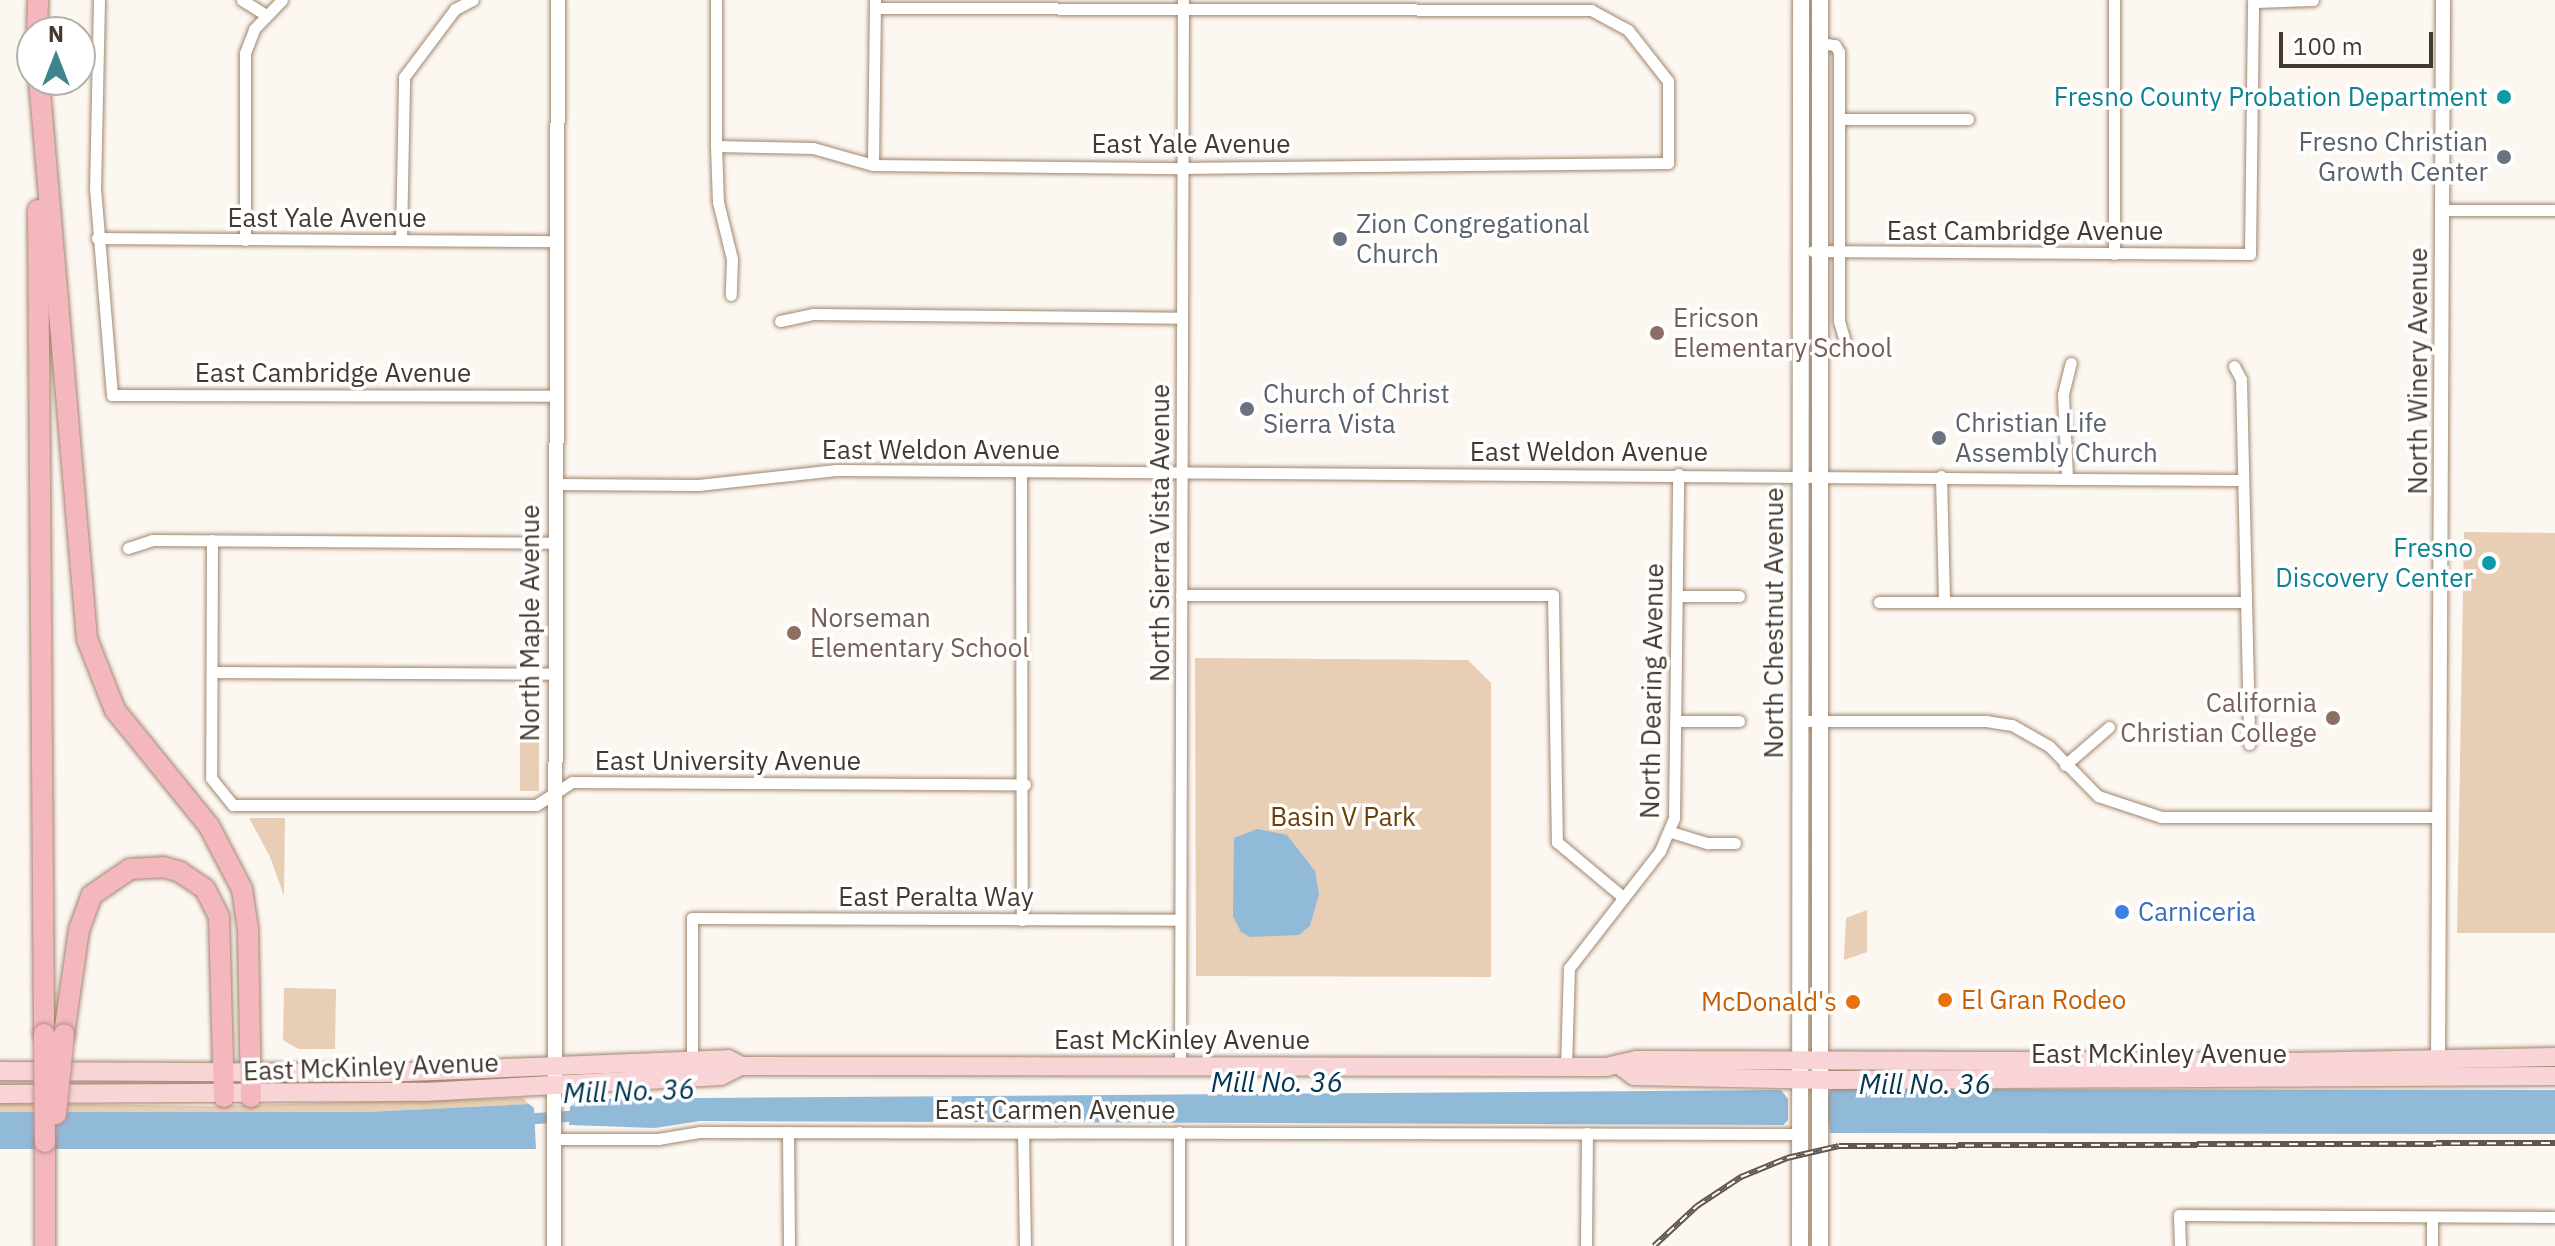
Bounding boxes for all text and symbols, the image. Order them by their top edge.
north arrow [16,16,96,96]
scale bar [2283,16,2437,66]
text: N [48,19,64,48]
text: 100 m [2293,30,2363,62]
place label: Fresno County Probation Department [2054,81,2488,113]
marker: Fresno County Probation Department [2495,88,2513,106]
place label: Fresno Christian Growth Center [2298,126,2488,188]
street label: East Yale Avenue [1091,128,1291,160]
marker: Fresno Christian Growth Center [2495,148,2513,166]
street label: East Yale Avenue [227,202,427,234]
place label: Zion Congregational Church [1356,208,1589,270]
street label: East Cambridge Avenue [1887,215,2163,247]
marker: Zion Congregational Church [1331,230,1349,248]
street label: North Winery Avenue [2402,247,2434,495]
place label: Ericson Elementary School [1673,302,1892,364]
marker: Ericson Elementary School [1648,324,1666,342]
street label: East Cambridge Avenue [195,357,471,389]
place label: Church of Christ Sierra Vista [1263,378,1450,440]
street label: North Sierra Vista Avenue [1144,384,1176,682]
marker: Church of Christ Sierra Vista [1238,400,1256,418]
place label: Christian Life Assembly Church [1955,407,2158,468]
marker: Christian Life Assembly Church [1930,429,1948,447]
street label: East Weldon Avenue [822,434,1060,466]
street label: East Weldon Avenue [1470,436,1708,468]
street label: North Chestnut Avenue [1758,487,1790,759]
street label: North Maple Avenue [514,505,546,741]
place label: Fresno Discovery Center [2275,532,2473,594]
marker: Fresno Discovery Center [2480,554,2498,572]
street label: North Dearing Avenue [1634,563,1670,819]
place label: Norseman Elementary School [810,602,1029,664]
marker: Norseman Elementary School [785,624,803,642]
place label: California Christian College [2120,687,2317,748]
marker: California Christian College [2324,709,2342,727]
street label: East University Avenue [595,745,861,777]
park label: Basin V Park [1270,801,1416,833]
street label: East Peralta Way [838,881,1034,913]
place label: Carniceria [2138,896,2256,928]
marker: Carniceria [2113,903,2131,921]
place label: El Gran Rodeo [1961,984,2126,1016]
place label: McDonald's [1701,986,1837,1018]
marker: El Gran Rodeo [1936,991,1954,1009]
marker: McDonald's [1844,993,1862,1011]
street label: East McKinley Avenue [1054,1024,1310,1056]
street label: East McKinley Avenue [2031,1038,2287,1070]
street label: East McKinley Avenue [243,1047,499,1087]
water label: Mill No. 36 [1211,1065,1343,1099]
water label: Mill No. 36 [1859,1067,1991,1101]
water label: Mill No. 36 [562,1072,696,1110]
street label: East Carmen Avenue [934,1094,1176,1126]

